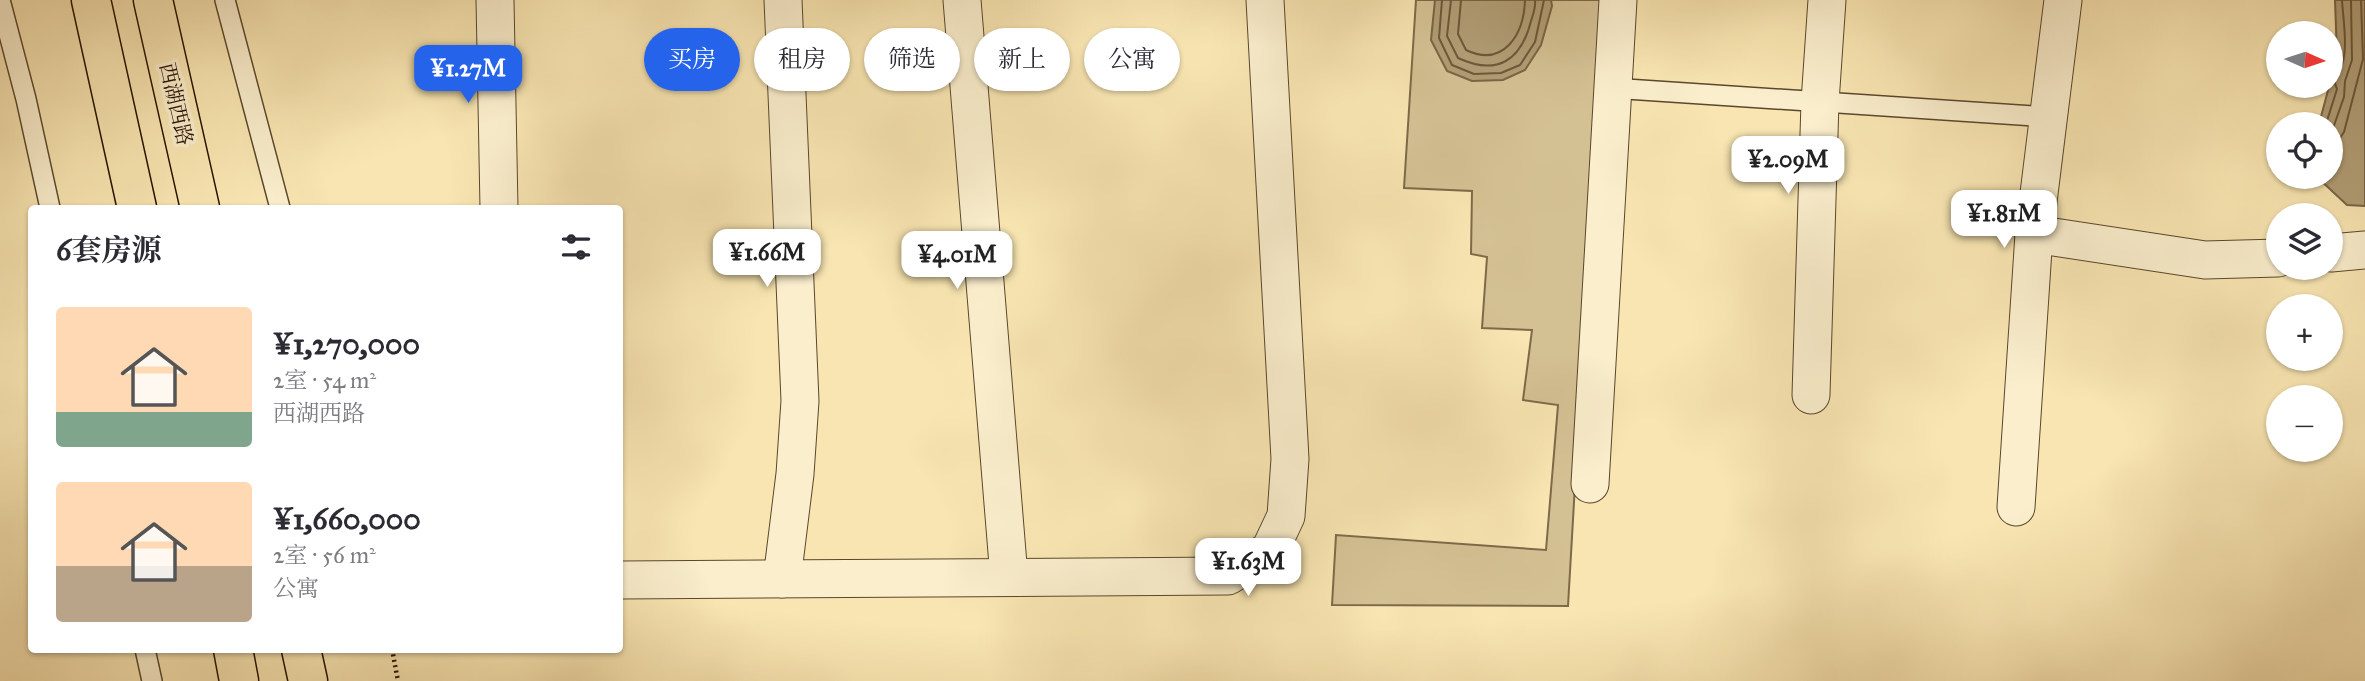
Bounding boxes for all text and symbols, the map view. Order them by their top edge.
north arrow [2266,21,2343,98]
map controls [2266,21,2343,462]
chip: 买房 [644,28,740,91]
chip: 租房 [754,28,850,91]
chip: 筛选 [864,28,960,91]
chip: 新上 [974,28,1070,91]
chip: 公寓 [1084,28,1180,91]
pin: ¥1.27M [411,46,525,105]
text: ¥1.27M [430,54,506,82]
street label: 西湖西路 [154,60,198,148]
button: locate [2266,112,2343,189]
pin: ¥2.09M [1731,136,1845,196]
text: ¥2.09M [1747,145,1829,173]
pin: ¥1.81M [1947,190,2061,250]
text: ¥1.81M [1967,199,2041,227]
button: layers [2266,203,2343,280]
icon: filters [557,228,595,266]
pin: ¥1.66M [710,230,824,289]
text: 6套房源 [56,232,161,268]
pin: ¥4.01M [900,232,1014,291]
text: ¥1.66M [729,238,805,266]
text: ¥4.01M [917,240,997,268]
button: + [2266,294,2343,371]
text: ¥1,270,000 [273,326,420,362]
icon: home [112,335,196,419]
text: 2室 · 54 m² [273,366,376,394]
button: − [2266,385,2343,462]
text: 西湖西路 [273,399,365,427]
text: ¥1,660,000 [273,501,421,537]
icon: home [112,510,196,594]
pin: ¥1.63M [1191,538,1305,598]
text: 2室 · 56 m² [273,541,376,569]
text: ¥1.63M [1211,547,1285,575]
text: 公寓 [273,574,319,602]

